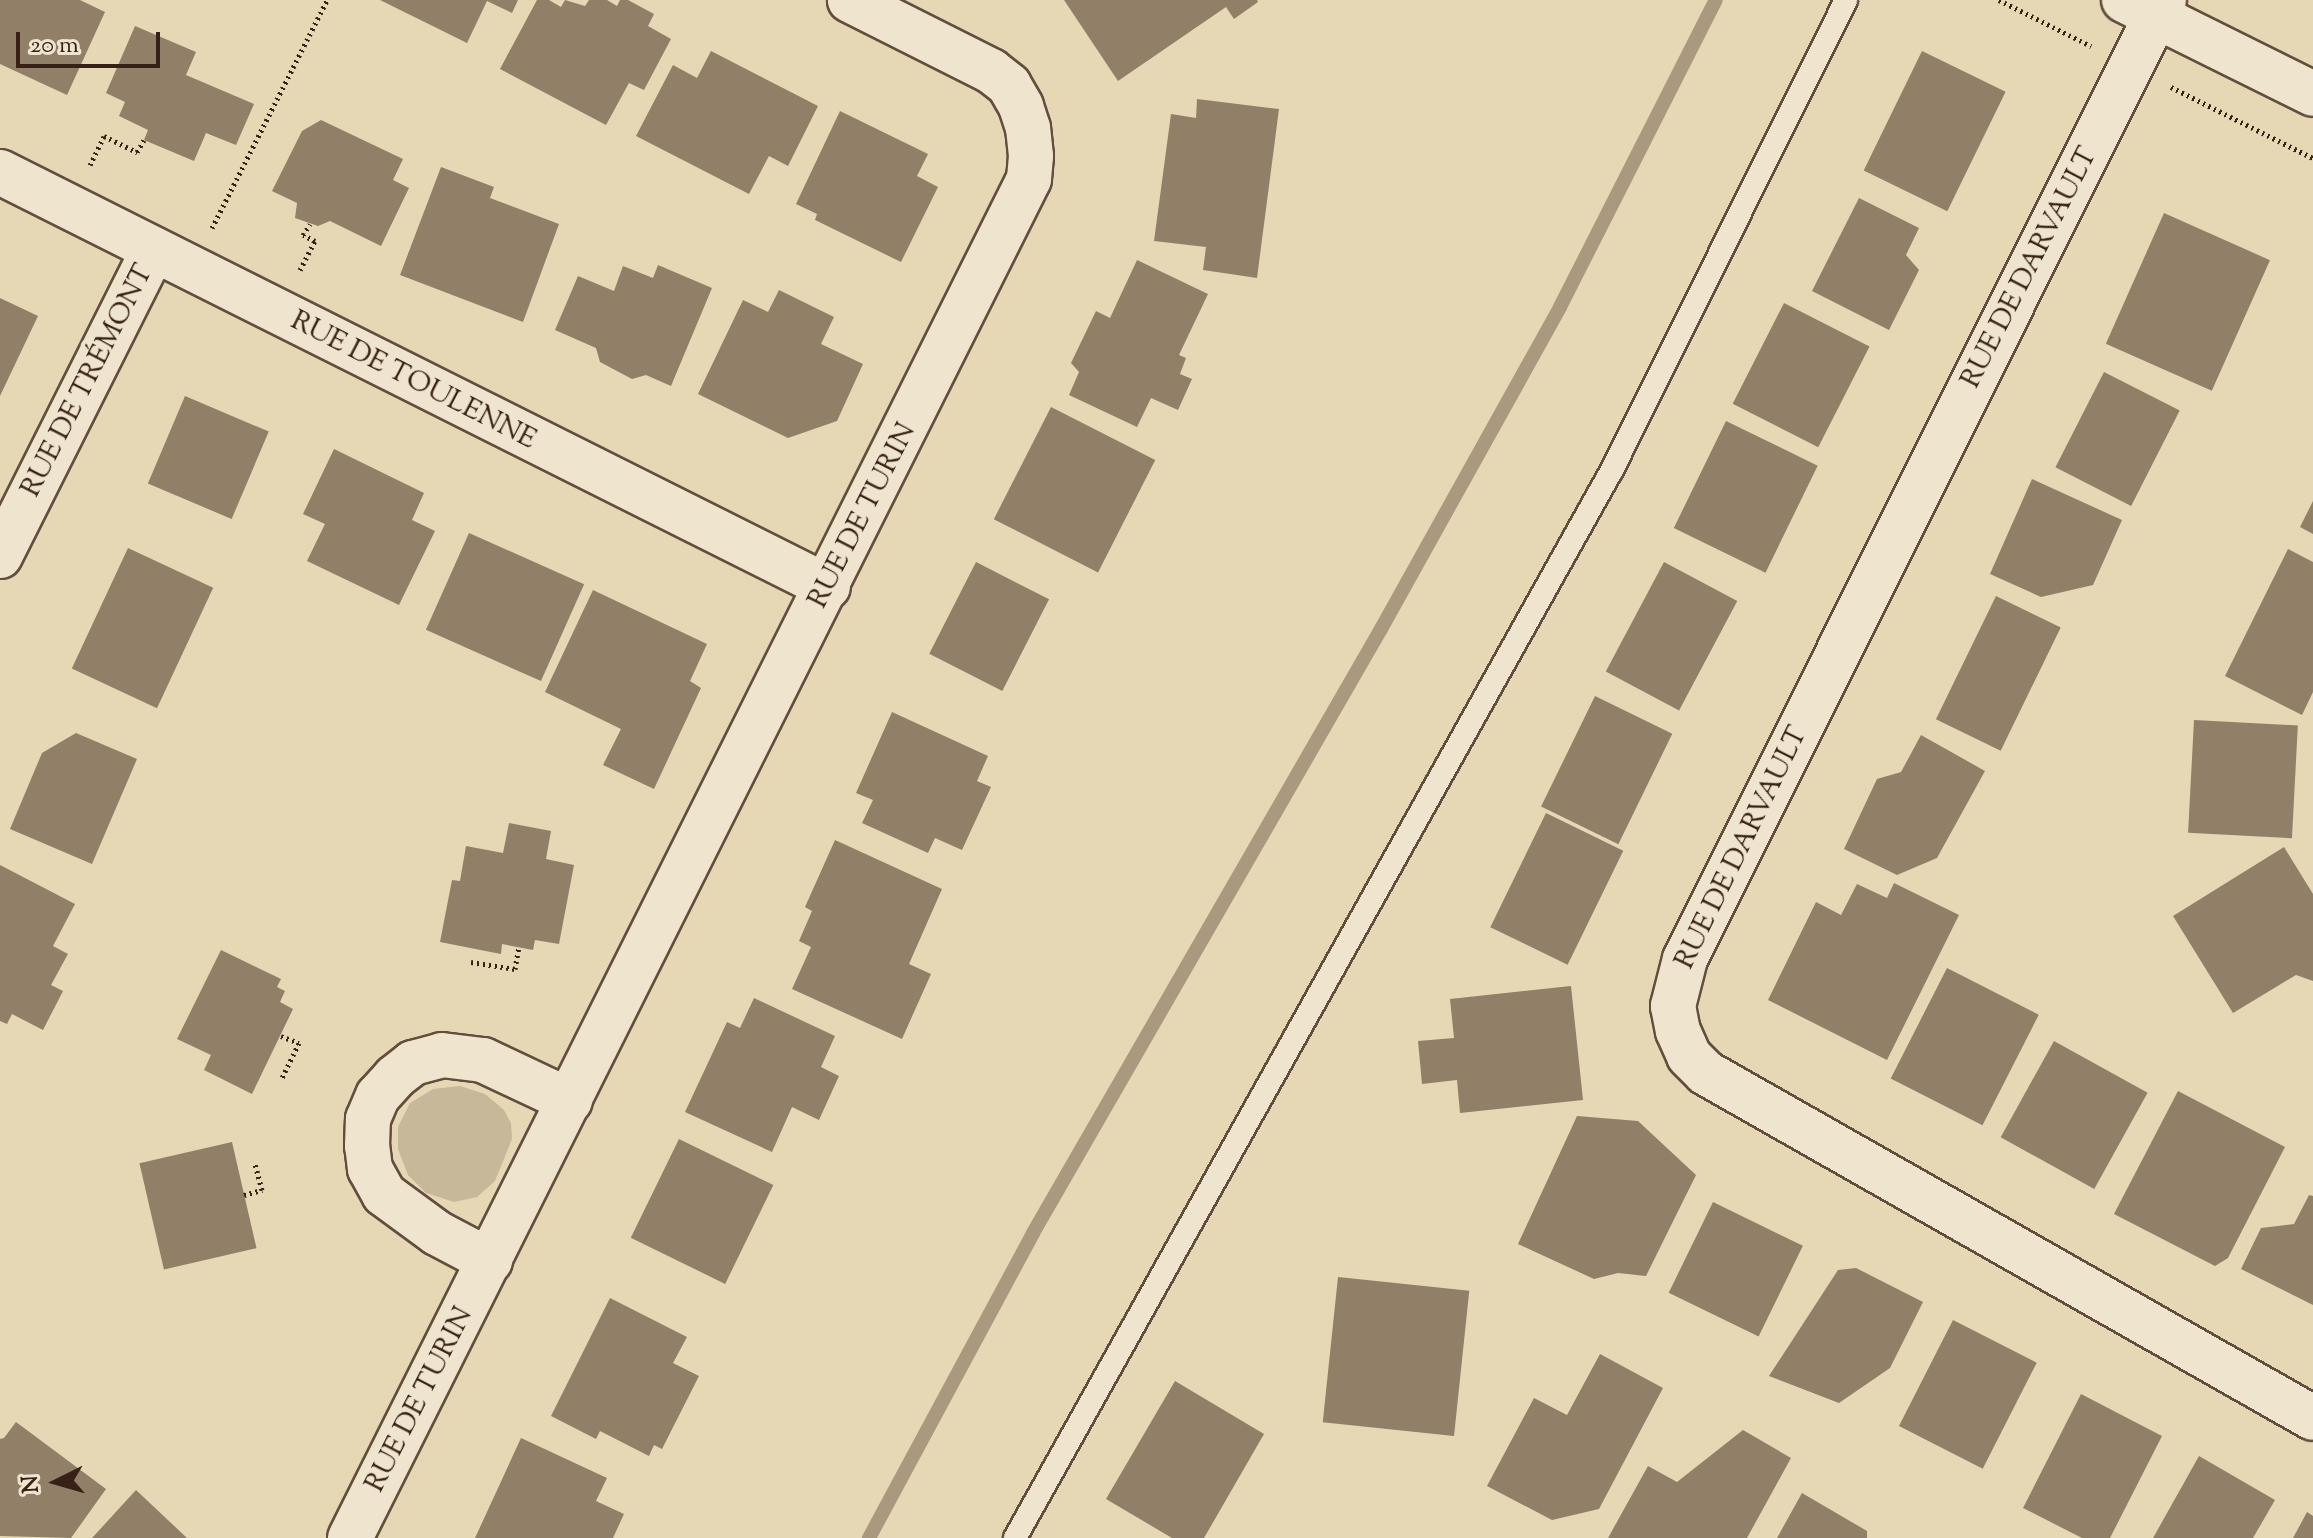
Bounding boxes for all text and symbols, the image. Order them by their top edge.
scale bar [20,16,164,66]
text: 20 m [30,29,79,63]
street label: RUE DE DARVAULT [1955,142,2105,394]
street label: RUE DE TRÉMONT [15,259,161,503]
street label: RUE DE TOULENNE [285,305,541,457]
street label: RUE DE TURIN [802,418,924,614]
street label: RUE DE DARVAULT [1669,721,1815,975]
street label: RUE DE TURIN [359,1302,481,1498]
north arrow [16,1442,96,1522]
text: N [15,1474,49,1494]

